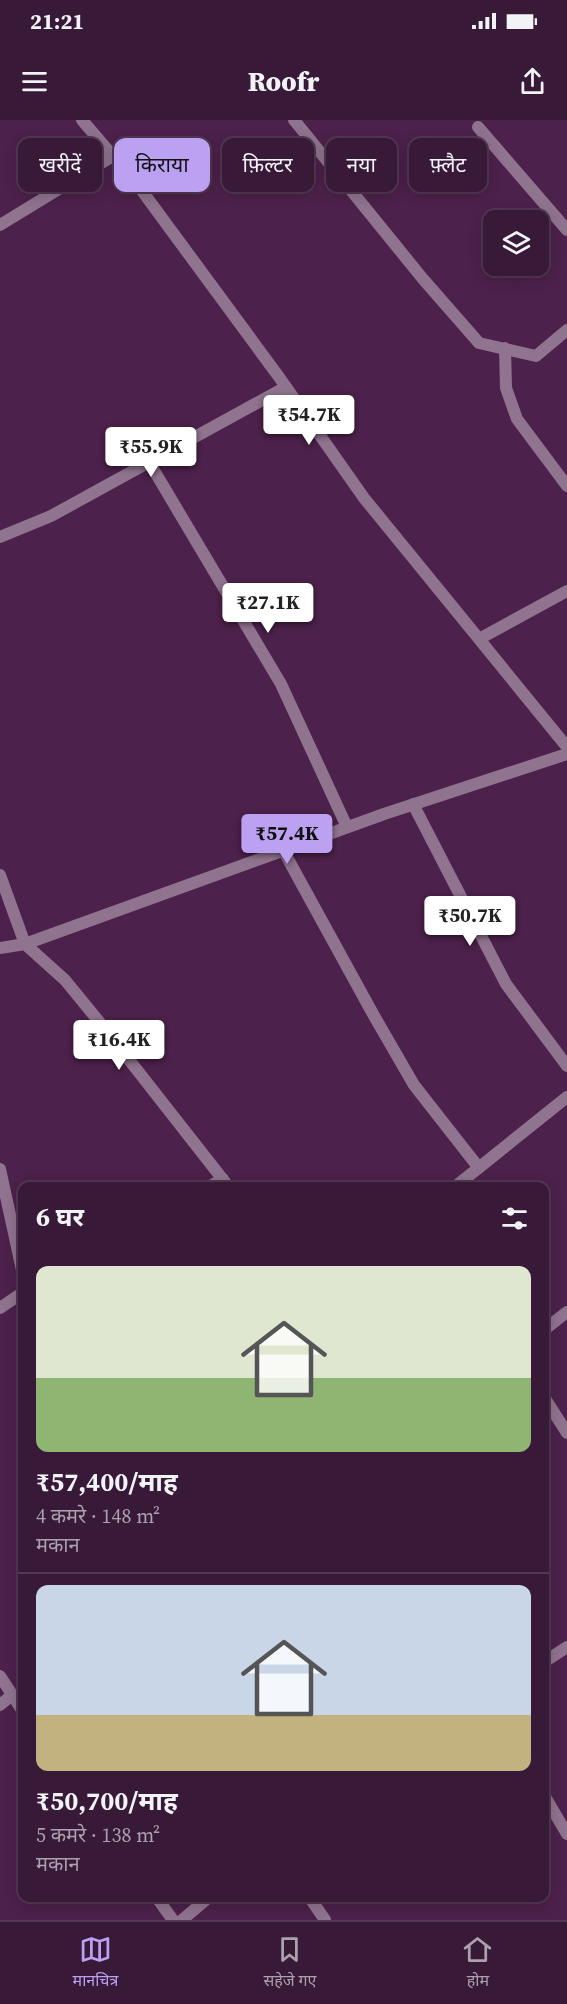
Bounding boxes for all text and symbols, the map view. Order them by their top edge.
text: 21:21 [30,6,84,36]
text: Roofr [248,63,319,100]
icon: menu [18,65,51,98]
icon: share [516,65,549,98]
chip: खरीदें [18,138,102,192]
chip: किराया [114,138,210,192]
chip: फ़िल्टर [222,138,314,192]
chip: नया [326,138,397,192]
chip: फ़्लैट [409,138,487,192]
map controls [483,210,549,276]
button: layers [483,210,549,276]
pin: ₹54.7K [260,395,358,446]
text: ₹54.7K [277,400,341,428]
pin: ₹55.9K [102,427,200,478]
text: ₹55.9K [119,432,183,460]
pin: ₹27.1K [219,583,317,634]
text: ₹27.1K [236,588,300,616]
pin: ₹57.4K [238,814,336,865]
text: ₹57.4K [255,819,319,847]
pin: ₹50.7K [421,896,519,947]
text: ₹50.7K [438,901,502,929]
pin: ₹16.4K [70,1020,168,1071]
text: ₹16.4K [87,1025,151,1053]
text: 6 घर [36,1199,84,1235]
icon: filters [498,1202,531,1235]
icon: home [230,1305,338,1413]
text: ₹57,400/माह [36,1464,178,1500]
text: 4 कमरे · 148 m² [36,1502,160,1530]
text: मकान [36,1531,80,1559]
icon: home [230,1624,338,1732]
text: ₹50,700/माह [36,1783,178,1819]
text: 5 कमरे · 138 m² [36,1821,160,1849]
text: मकान [36,1850,80,1878]
tab: मानचित्र [73,1933,118,1993]
tab: सहेजे गए [263,1933,316,1993]
tab: होम [461,1933,494,1993]

